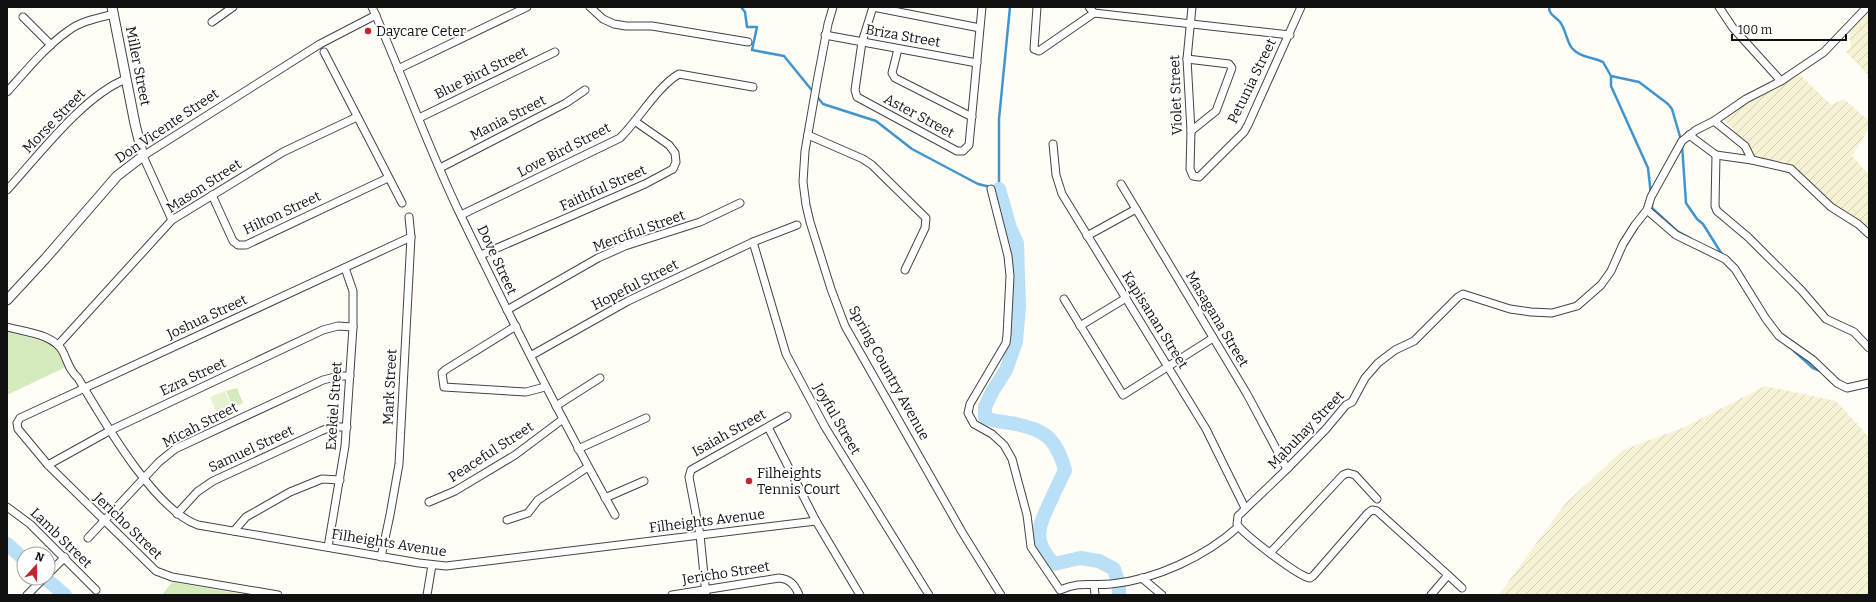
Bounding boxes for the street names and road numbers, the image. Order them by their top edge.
street label: Briza Street [864,21,942,51]
street label: Miller Street [122,25,154,107]
street label: Petunia Street [1224,36,1280,126]
street label: Blue Bird Street [432,43,530,103]
street label: Violet Street [1166,55,1186,135]
street label: Morse Street [19,85,89,157]
street label: Don Vicente Street [112,85,222,167]
street label: Aster Street [881,90,957,142]
street label: Mania Street [467,92,549,144]
street label: Love Bird Street [515,119,613,181]
street label: Mason Street [163,155,245,217]
street label: Faithful Street [557,161,649,215]
street label: Hilton Street [241,188,323,238]
street label: Merciful Street [591,206,687,256]
street label: Dove Street [473,222,521,298]
street label: Hopeful Street [589,256,681,314]
street label: Kapisanan Street [1118,268,1192,372]
street label: Masagana Street [1182,268,1252,370]
street label: Joshua Street [163,291,250,343]
street label: Spring Country Avenue [845,303,933,443]
street label: Mark Street [380,349,400,425]
street label: Ezra Street [157,354,229,400]
street label: Exekiel Street [322,361,346,451]
street label: Joyful Street [809,379,864,458]
street label: Mabuhay Street [1264,387,1348,473]
street label: Micah Street [159,399,241,451]
street label: Isaiah Street [689,406,769,460]
street label: Peaceful Street [445,418,537,486]
street label: Samuel Street [206,422,296,476]
street label: Jericho Street [90,489,166,563]
street label: Lamb Street [27,504,95,572]
street label: Filheights Avenue [648,505,766,537]
street label: Filheights Avenue [330,526,448,560]
street label: Jericho Street [680,558,771,588]

